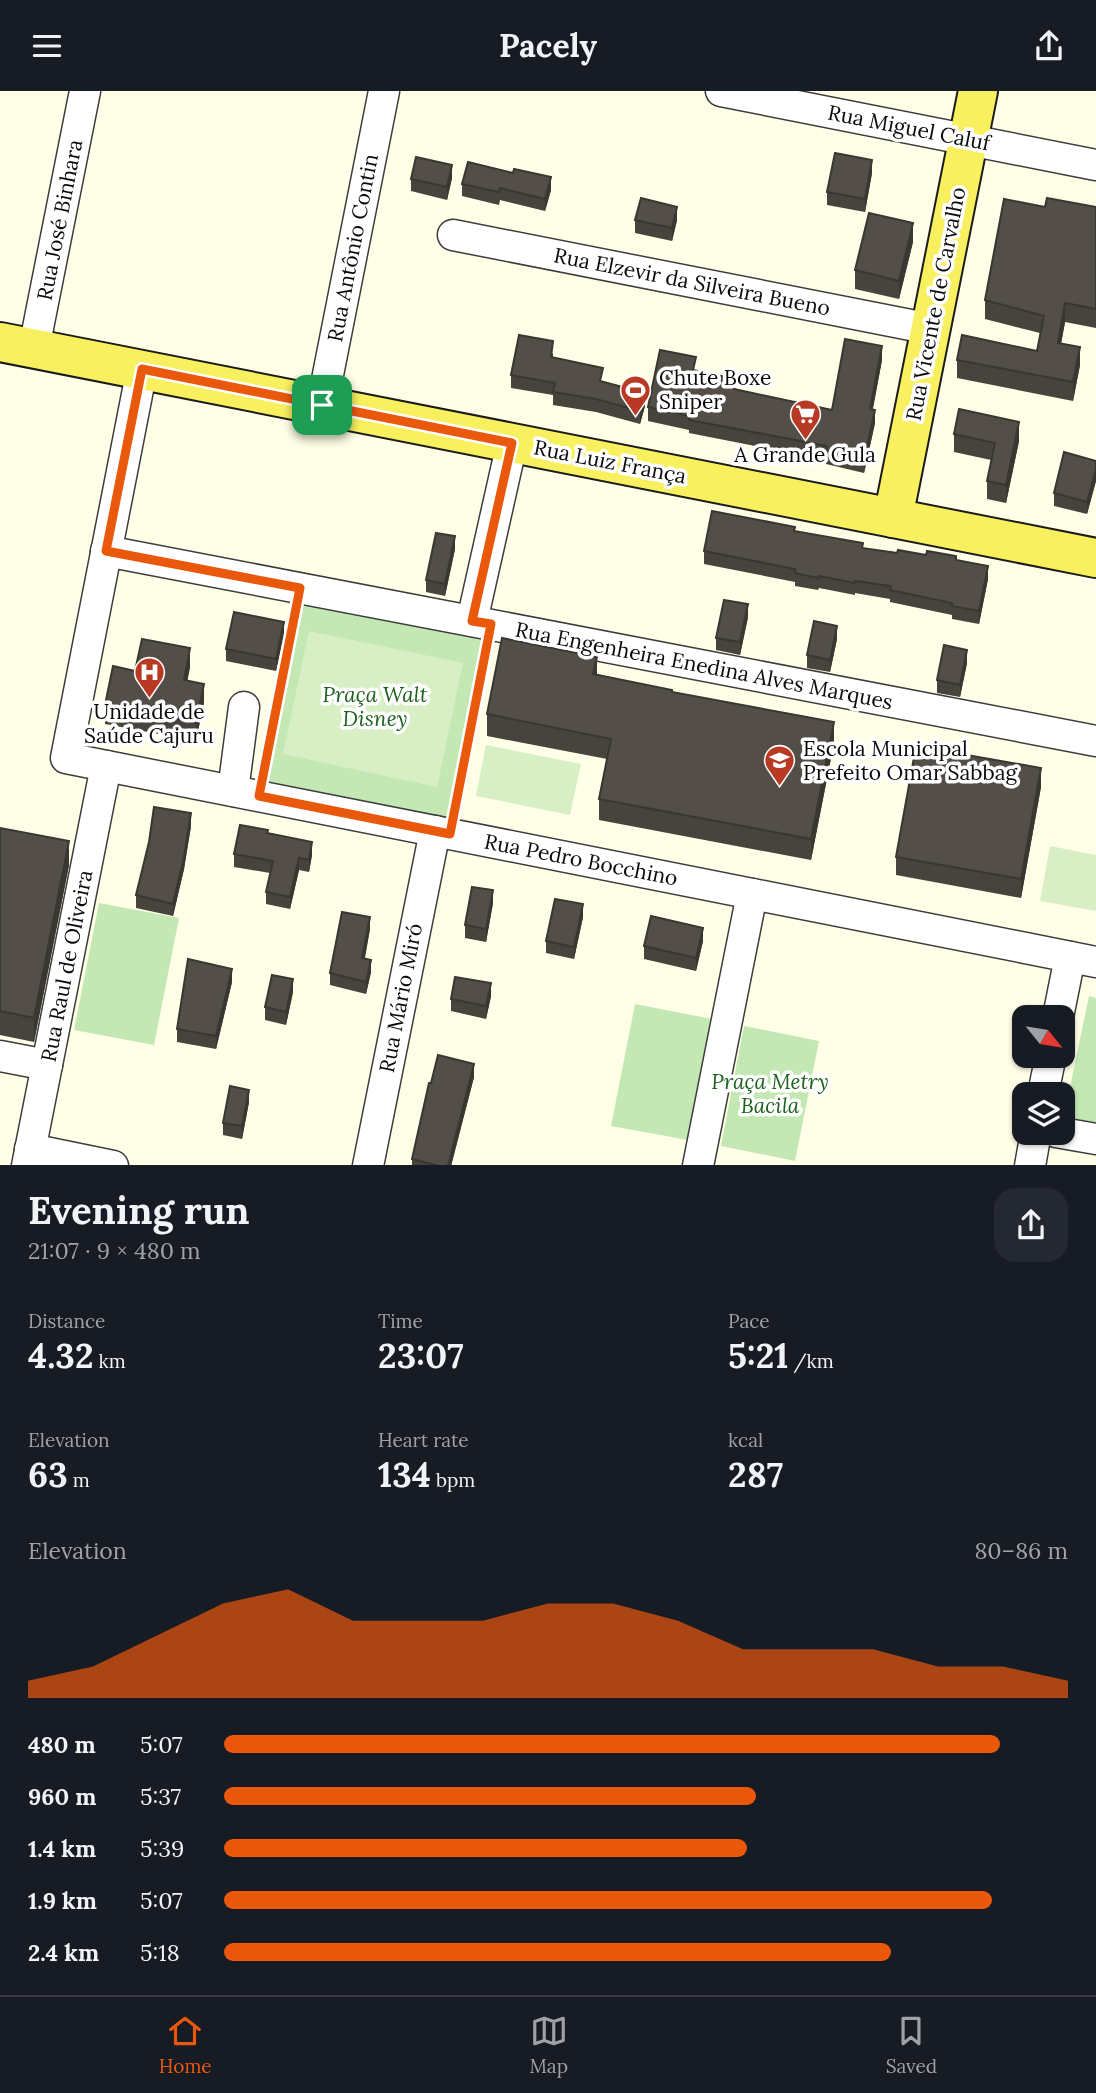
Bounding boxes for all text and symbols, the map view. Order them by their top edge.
text: Pacely [499,25,597,66]
icon: menu [28,27,66,65]
icon: share [1030,27,1068,65]
street label: Rua Miguel Caluf [826,99,994,157]
street label: Rua José Binhara [31,137,88,303]
street label: Rua Antônio Contin [321,151,384,344]
street label: Rua Vicente de Carvalho [900,185,971,423]
street label: Rua Elzevir da Silveira Bueno [552,241,833,322]
place label: Chute Boxe Sniper [659,364,771,415]
sports icon: Chute Boxe Sniper [619,373,653,417]
pin [292,375,352,435]
icon: arrive [303,386,341,424]
supermarket icon: A Grande Gula [788,398,822,442]
street label: Rua Luiz França [532,433,689,490]
place label: A Grande Gula [733,441,876,468]
street label: Rua Engenheira Enedina Alves Marques [513,616,895,715]
hospital icon: Unidade de Saúde Cajuru [132,655,166,699]
park label: Praça Walt Disney [323,681,428,732]
place label: Unidade de Saúde Cajuru [84,698,214,749]
place label: Escola Municipal Prefeito Omar Sabbag [803,735,1018,786]
school or university icon: Escola Municipal Prefeito Omar Sabbag [763,744,797,788]
street label: Rua Pedro Bocchino [482,828,680,891]
street label: Rua Raul de Oliveira [35,867,98,1064]
street label: Rua Mário Miró [373,921,428,1075]
north arrow [1012,1005,1074,1067]
map controls [1012,1005,1075,1145]
park label: Praça Metry Bacila [711,1068,829,1119]
button: layers [1012,1082,1075,1145]
text: Evening run [28,1186,250,1234]
button: share [994,1188,1068,1262]
text: 21:07 · 9 × 480 m [28,1236,201,1265]
text: Distance [28,1309,105,1333]
text: Time [378,1309,423,1333]
text: Pace [728,1309,770,1333]
text: 4.32 [28,1333,94,1378]
text: 23:07 [378,1333,464,1378]
text: 5:21 [728,1333,789,1378]
text: km [94,1349,126,1373]
text: /km [789,1349,834,1373]
text: Elevation [28,1428,110,1452]
text: Heart rate [378,1428,469,1452]
text: kcal [728,1428,763,1452]
text: 63 [28,1452,68,1497]
text: 134 [378,1452,431,1497]
text: 287 [728,1452,783,1497]
text: m [68,1468,90,1492]
text: bpm [431,1468,475,1492]
text: Elevation [28,1536,127,1565]
text: 80–86 m [974,1536,1068,1565]
text: 480 m [28,1730,96,1759]
text: 5:07 [140,1730,183,1759]
text: 960 m [28,1782,96,1811]
text: 5:37 [140,1782,181,1811]
text: 1.4 km [28,1834,96,1863]
text: 5:39 [140,1834,184,1863]
text: 1.9 km [28,1886,97,1915]
text: 5:07 [140,1886,183,1915]
text: 2.4 km [28,1938,99,1967]
text: 5:18 [140,1938,180,1967]
tab: Home [159,2012,212,2078]
tab: Map [529,2012,568,2078]
tab: Saved [886,2012,937,2078]

